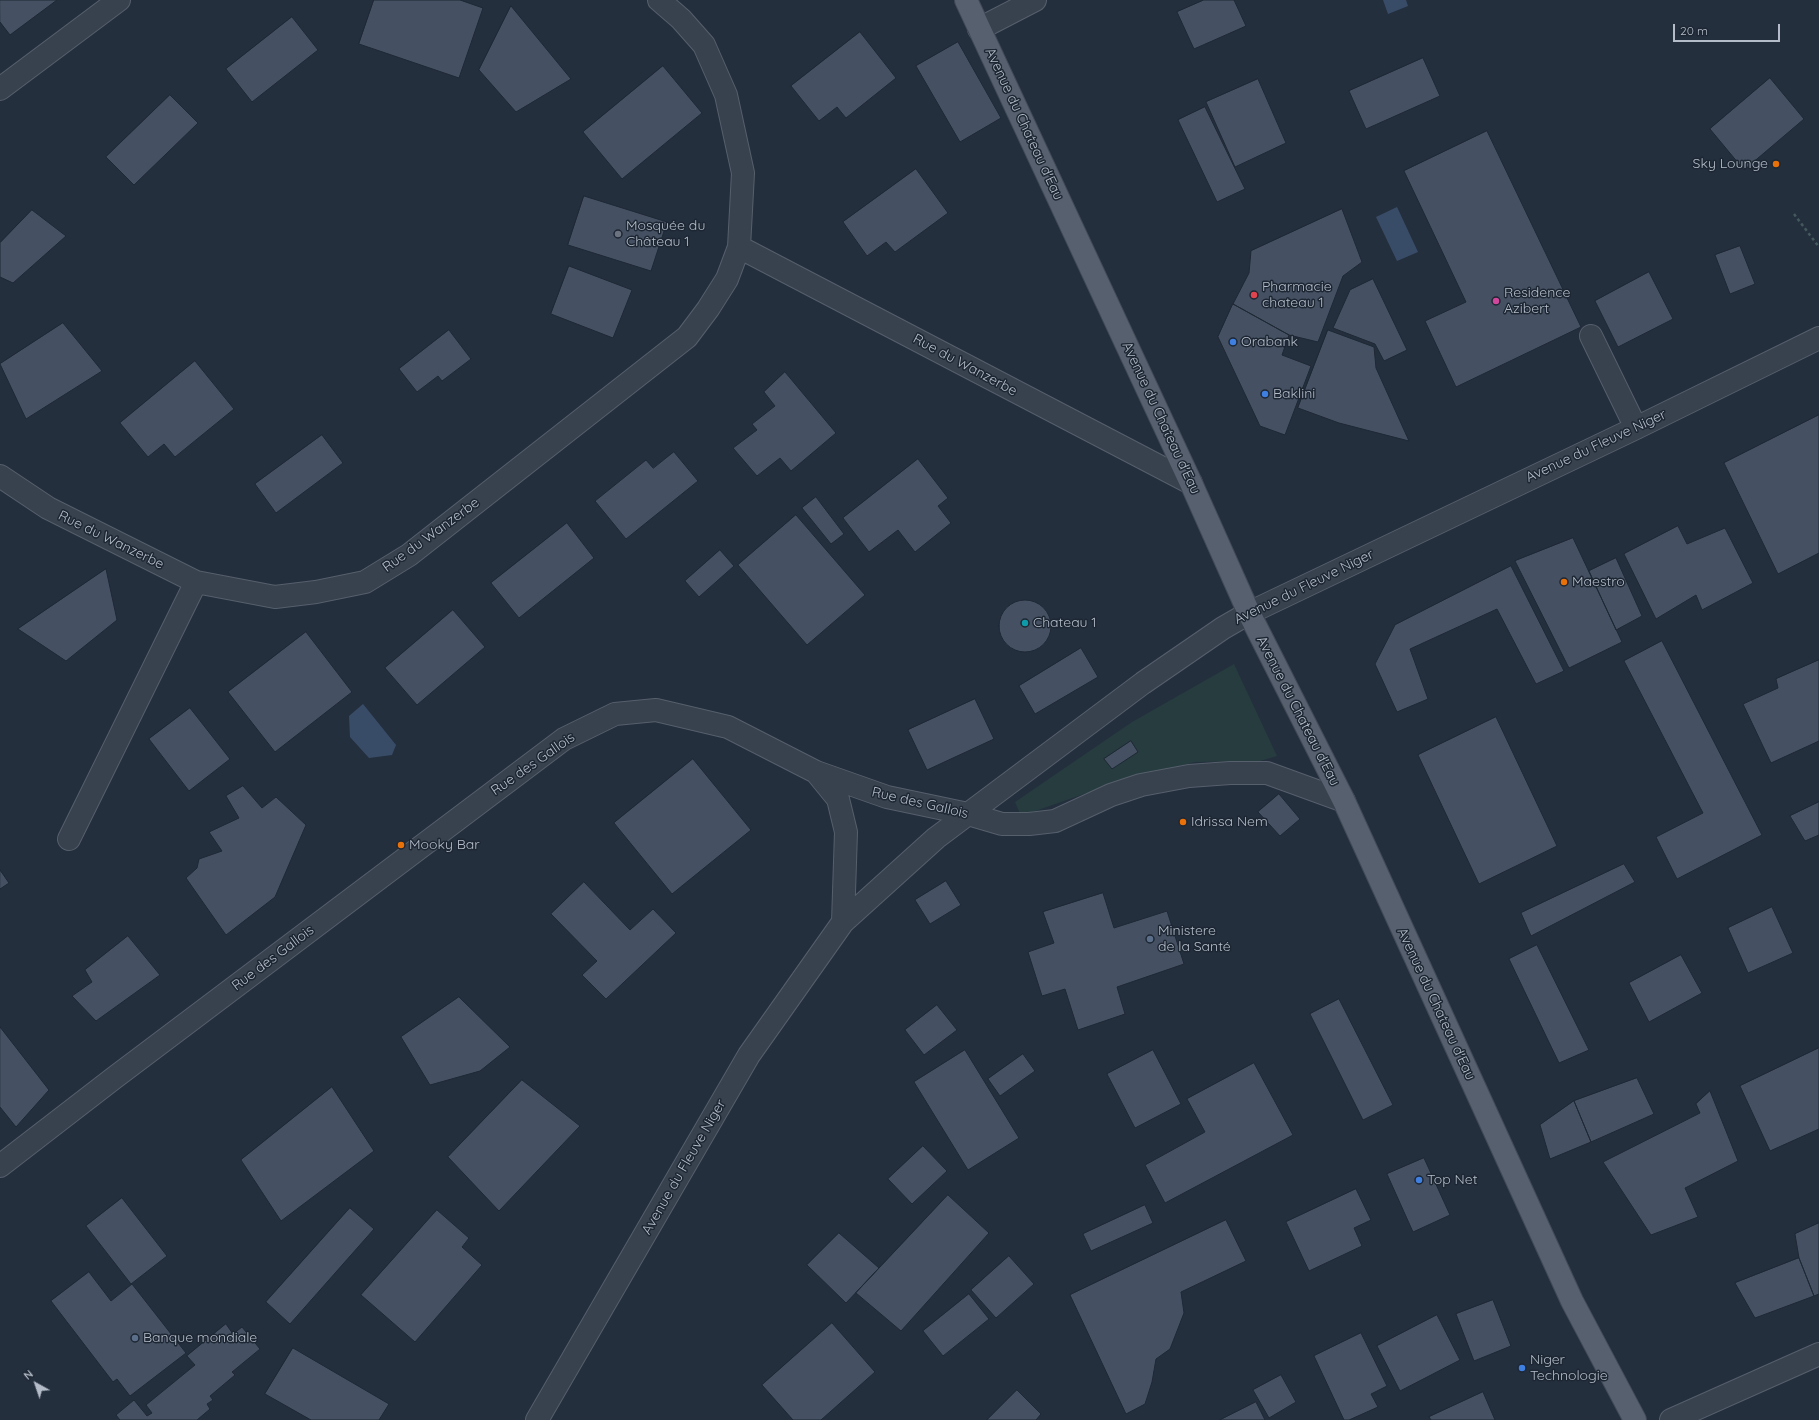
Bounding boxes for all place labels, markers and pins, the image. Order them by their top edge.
place label: Sky Lounge [1693,156,1768,172]
marker: Sky Lounge [1771,159,1781,169]
place label: Mosquée du Château 1 [626,218,705,250]
marker: Mosquée du Château 1 [613,229,623,239]
place label: Pharmacie chateau 1 [1262,279,1332,312]
place label: Residence Azibert [1504,285,1570,318]
marker: Pharmacie chateau 1 [1249,290,1259,300]
marker: Residence Azibert [1491,296,1501,306]
place label: Orabank [1241,334,1298,350]
marker: Orabank [1228,337,1238,347]
place label: Baklini [1273,386,1315,402]
marker: Baklini [1260,389,1270,399]
place label: Maestro [1572,574,1625,590]
marker: Maestro [1559,577,1569,587]
place label: Chateau 1 [1033,615,1097,631]
marker: Chateau 1 [1020,618,1030,628]
place label: Idrissa Nem [1191,814,1268,830]
marker: Idrissa Nem [1178,817,1188,827]
place label: Mooky Bar [409,837,480,853]
marker: Mooky Bar [396,840,406,850]
place label: Ministere de la Santé [1158,923,1231,956]
marker: Ministere de la Santé [1145,934,1155,944]
place label: Top Net [1427,1172,1477,1188]
marker: Top Net [1414,1175,1424,1185]
place label: Banque mondiale [143,1330,257,1346]
marker: Banque mondiale [130,1333,140,1343]
place label: Niger Technologie [1530,1352,1608,1384]
marker: Niger Technologie [1517,1363,1527,1373]

